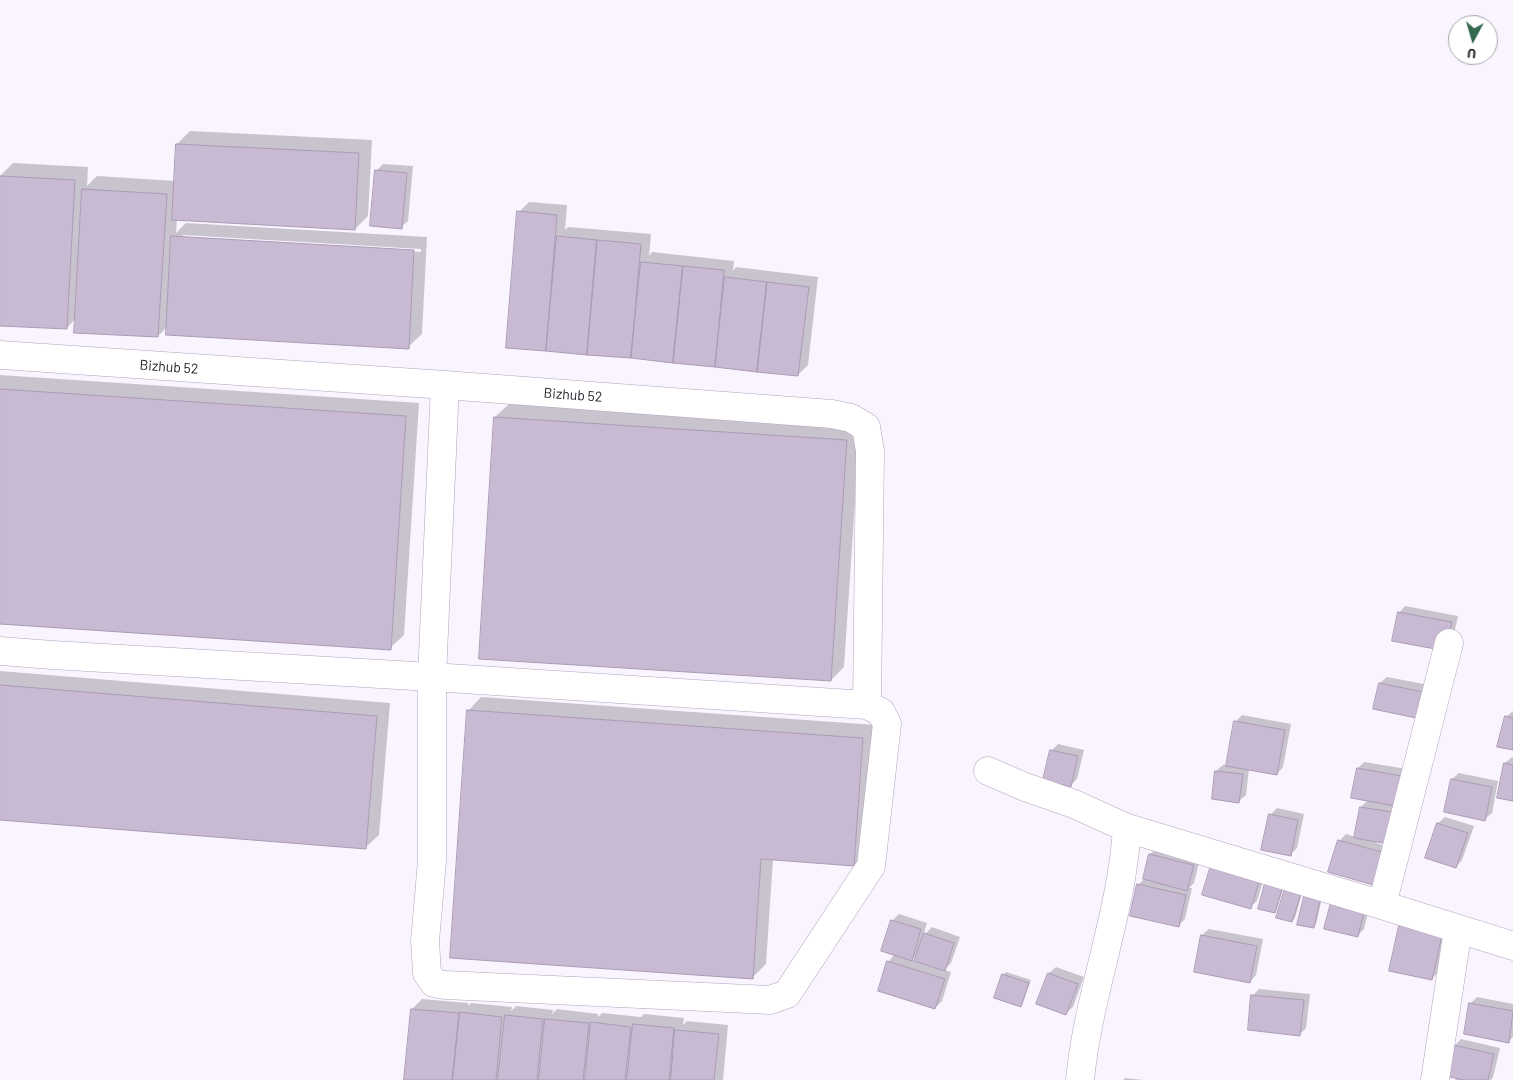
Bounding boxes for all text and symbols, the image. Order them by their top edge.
north arrow [1448,15,1498,65]
text: U [1466,46,1477,63]
street label: Bizhub 52 [139,357,199,377]
street label: Bizhub 52 [543,385,603,405]

